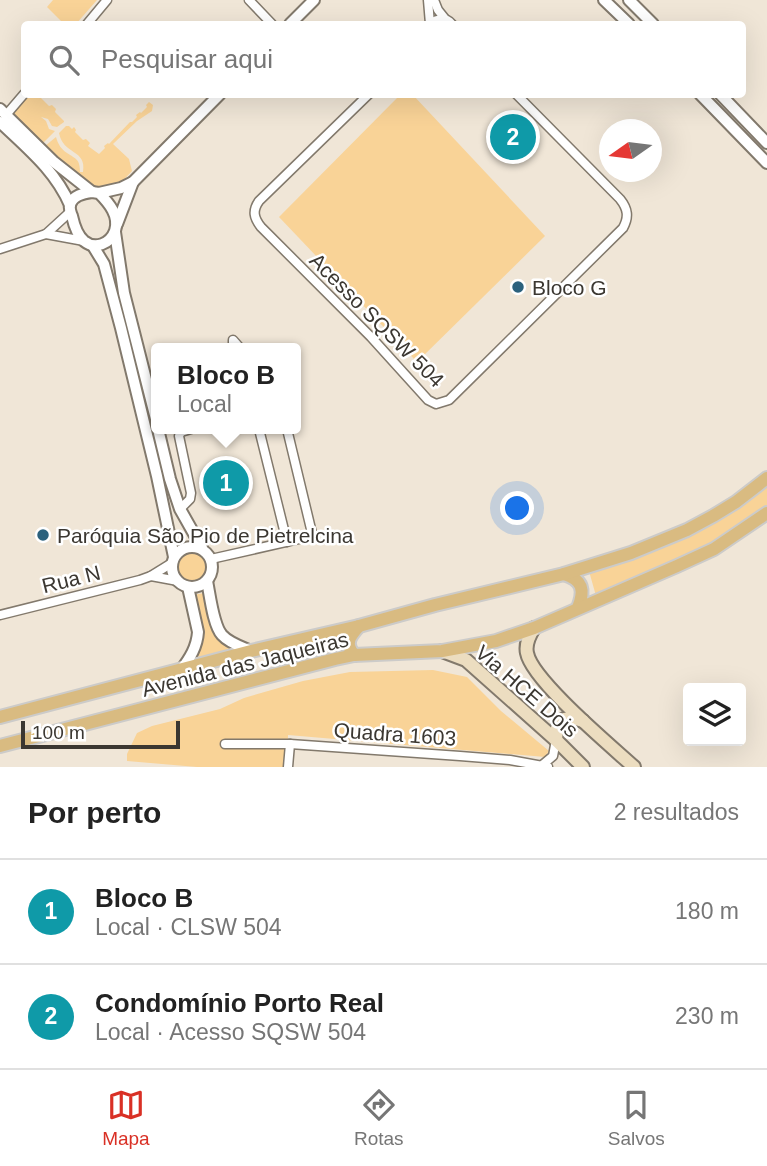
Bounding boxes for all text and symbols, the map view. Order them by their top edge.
search box [21,21,746,98]
icon: search [45,41,83,79]
text: Pesquisar aqui [101,44,273,74]
pin: 2 [490,111,536,163]
north arrow [599,119,662,182]
street label: Acesso SQSW 504 [305,248,449,392]
place label: Bloco G [532,276,607,299]
marker: Bloco G [510,279,526,295]
popup [151,343,301,434]
text: Bloco B [177,360,275,390]
text: Local [177,391,232,417]
pin: 1 [203,457,249,509]
your location [500,491,534,525]
place label: Paróquia São Pio de Pietrelcina [57,524,354,547]
marker: Paróquia São Pio de Pietrelcina [35,527,51,543]
street label: Rua N [39,561,103,597]
street label: Avenida das Jaqueiras [139,627,351,701]
street label: Via HCE Dois [471,640,583,742]
map controls [683,683,746,746]
button: layers [683,683,746,746]
scale bar [21,718,180,750]
street label: Quadra 1603 [333,718,457,750]
text: 100 m [32,722,85,743]
text: Por perto [28,796,161,829]
text: 2 resultados [614,799,739,825]
text: Bloco B [95,883,193,913]
text: 1 [45,898,57,924]
text: 180 m [675,898,739,924]
text: Local · CLSW 504 [95,914,282,940]
text: Condomínio Porto Real [95,988,384,1018]
text: 2 [45,1003,57,1029]
text: 230 m [675,1003,739,1029]
text: Local · Acesso SQSW 504 [95,1019,366,1045]
tab: Mapa [102,1086,150,1150]
tab: Rotas [354,1086,404,1150]
tab: Salvos [608,1086,665,1150]

